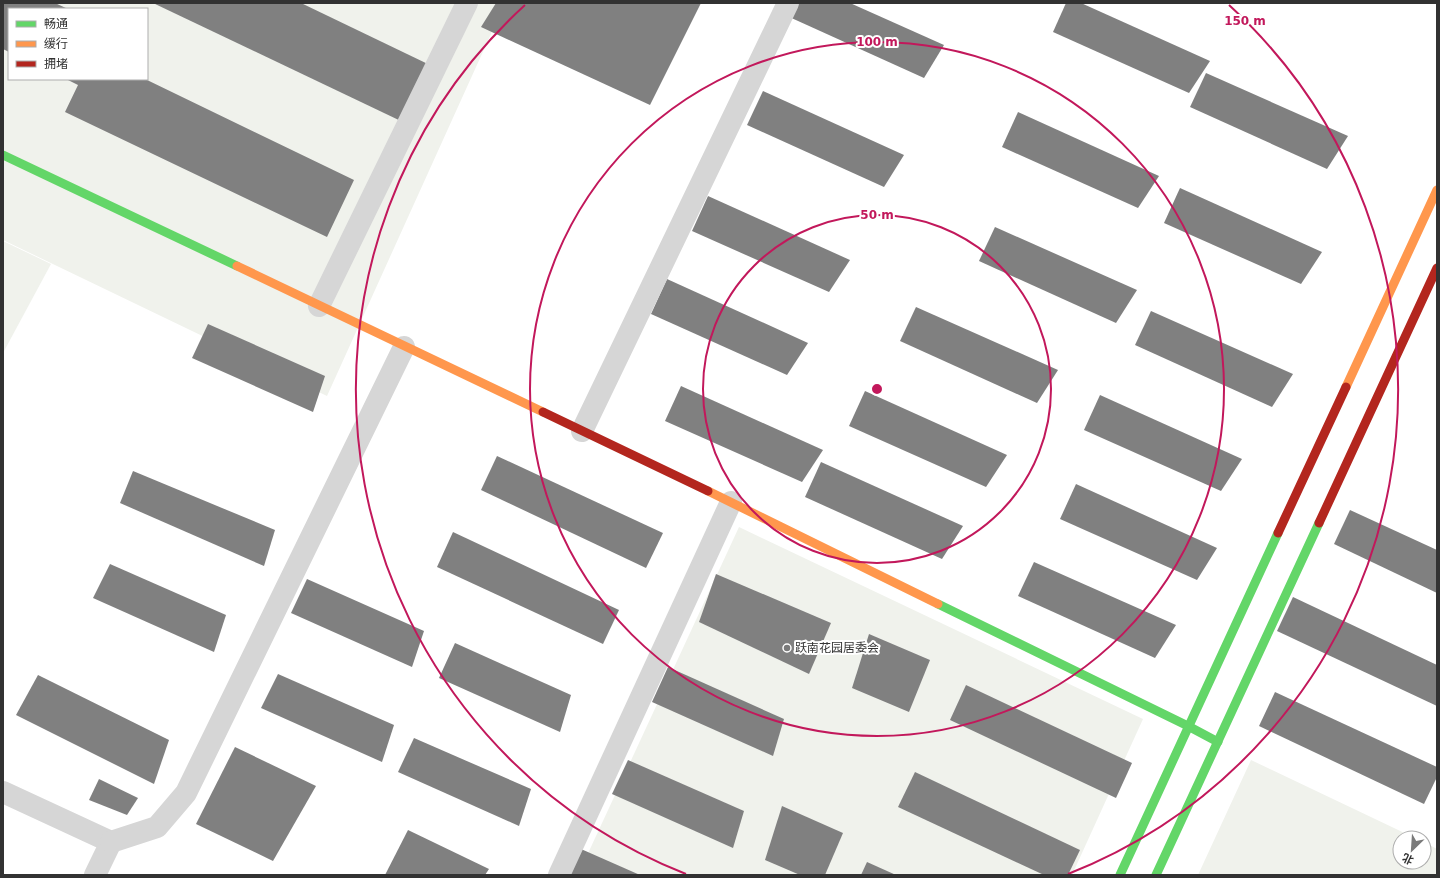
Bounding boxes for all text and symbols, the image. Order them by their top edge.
legend [8,8,148,80]
text: 150 m [1224,14,1266,28]
text: 畅通 [44,17,68,31]
text: 100 m [856,35,898,49]
text: 缓行 [44,37,68,51]
text: 拥堵 [44,57,68,71]
text: 50 m [860,208,894,222]
centre of rings [870,382,884,396]
place label: 跃南花园居委会 [795,641,879,655]
marker: 跃南花园居委会 [782,643,792,653]
north arrow [1392,830,1432,870]
text: 北 [1400,850,1416,867]

